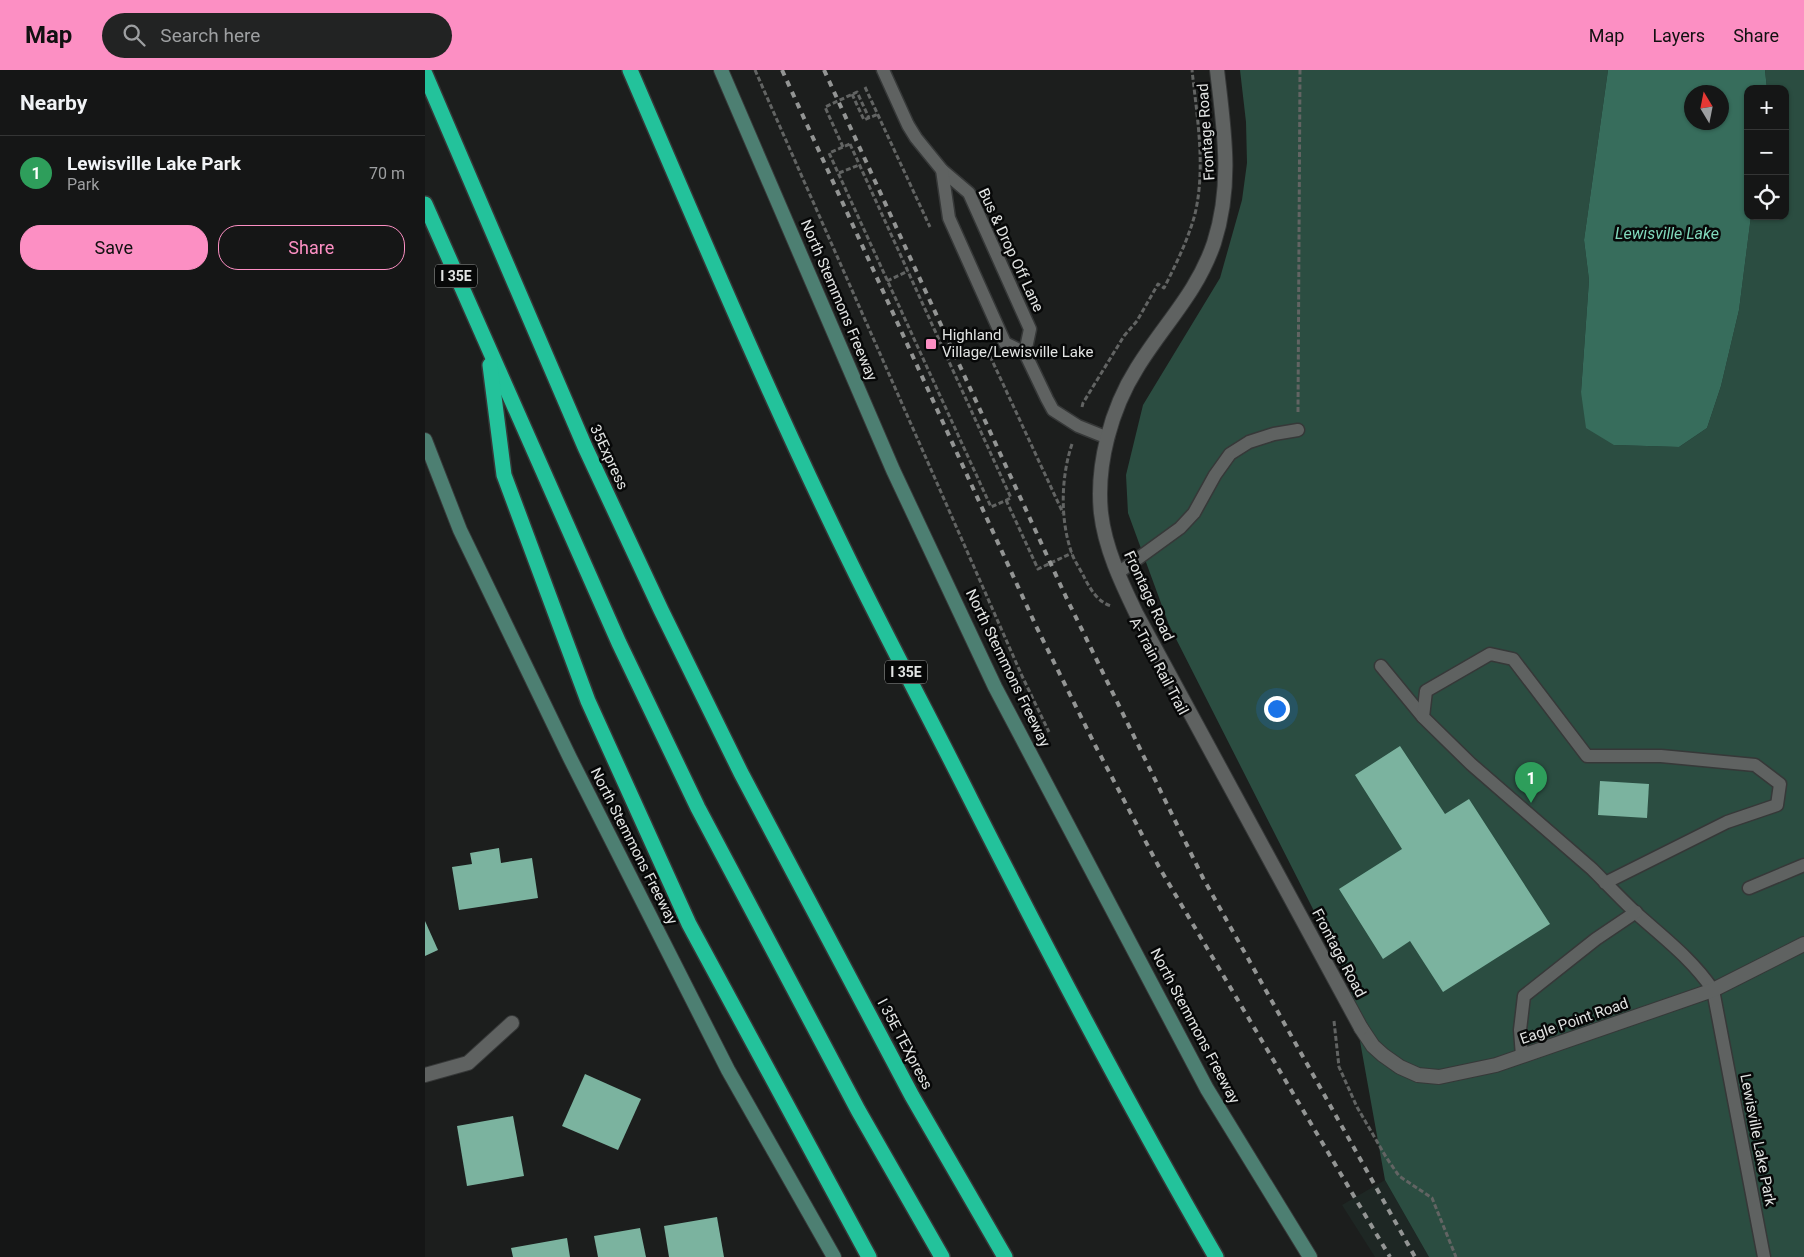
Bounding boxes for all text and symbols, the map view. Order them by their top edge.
search box [102,13,452,58]
text: Map [25,21,72,49]
icon: search [120,21,148,49]
text: Search here [160,24,260,47]
text: Map [1589,25,1624,46]
text: Layers [1652,25,1705,46]
text: Share [1733,25,1779,46]
street label: Frontage Road [1194,83,1218,181]
north arrow [1684,85,1729,130]
map controls [1744,85,1789,220]
button: + [1744,85,1789,130]
text: Nearby [20,91,87,115]
button: − [1744,130,1789,175]
text: Lewisville Lake Park [67,152,241,175]
text: 1 [31,164,41,183]
text: 70 m [369,164,405,183]
text: Park [67,175,99,194]
button: locate [1744,175,1789,220]
street label: Bus & Drop Off Lane [974,185,1048,315]
street label: North Stemmons Freeway [797,217,881,383]
water label: Lewisville Lake [1615,224,1719,243]
button: Save [20,225,208,270]
button: Share [218,225,405,270]
road number: I 35E [435,265,477,288]
place label: Highland Village/Lewisville Lake [942,326,1093,361]
marker: Highland Village/Lewisville Lake [924,337,938,351]
street label: 35Express [586,422,632,492]
street label: Frontage Road [1120,548,1178,644]
street label: North Stemmons Freeway [962,586,1054,750]
street label: A-Train Rail Trail [1126,614,1192,718]
road number: I 35E [885,660,927,684]
your location [1264,696,1290,722]
pin: 1 [1515,762,1547,803]
street label: North Stemmons Freeway [587,765,681,927]
street label: Frontage Road [1308,906,1370,1000]
street label: North Stemmons Freeway [1146,945,1244,1107]
street label: Eagle Point Road [1517,994,1631,1048]
street label: I 35E TEXpress [874,995,936,1093]
street label: Lewisville Lake Park [1736,1072,1780,1208]

